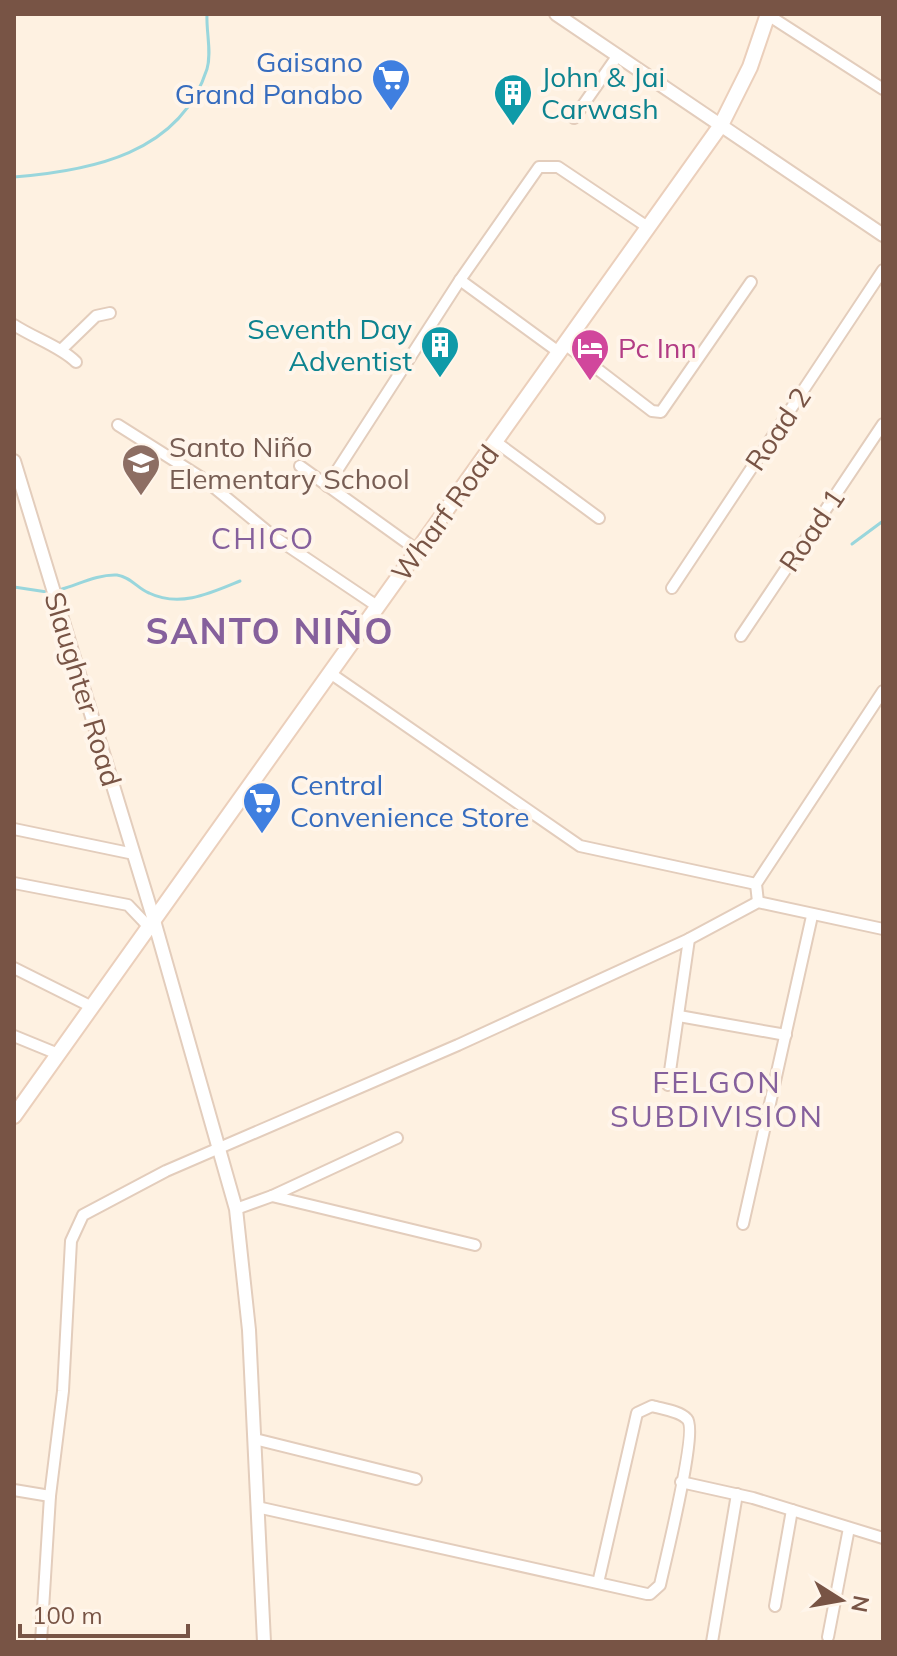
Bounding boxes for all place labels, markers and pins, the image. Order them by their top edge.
place label: Gaisano Grand Panabo [175,44,363,111]
supermarket icon: Gaisano Grand Panabo [370,57,412,112]
place label: John & Jai Carwash [541,59,665,126]
building icon: John & Jai Carwash [492,72,534,127]
place label: Seventh Day Adventist [247,311,412,378]
building icon: Seventh Day Adventist [419,324,461,379]
hotel icon: Pc Inn [569,327,611,382]
place label: Pc Inn [618,330,697,365]
place label: Santo Niño Elementary School [169,429,410,496]
school or university icon: Santo Niño Elementary School [120,442,162,497]
place label: Central Convenience Store [290,767,529,834]
supermarket icon: Central Convenience Store [241,780,283,835]

